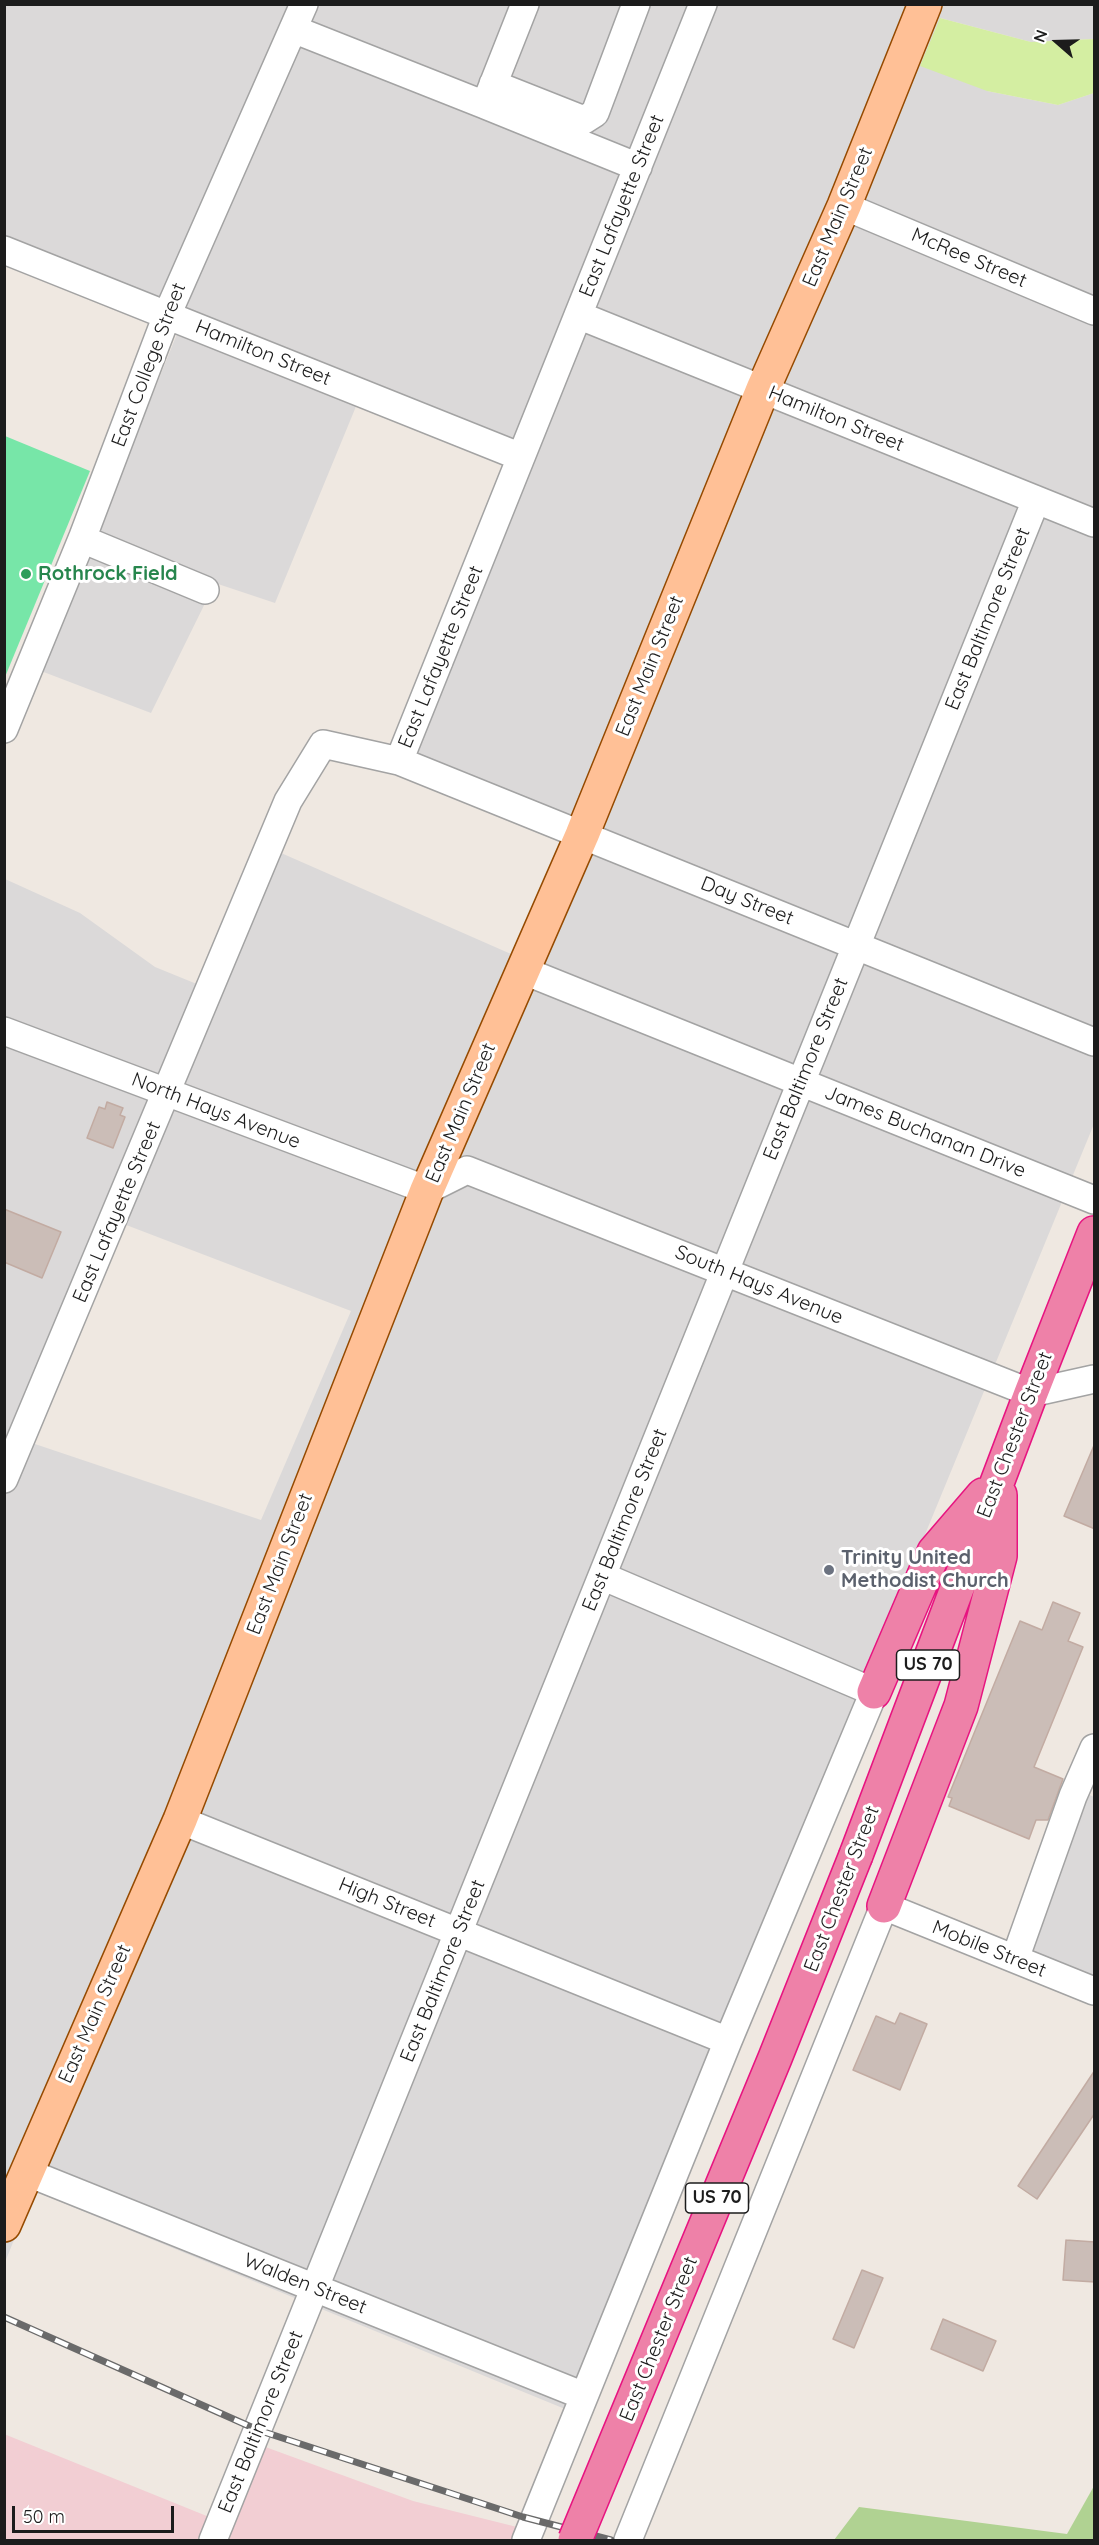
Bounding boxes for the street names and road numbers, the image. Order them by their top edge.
street label: East Lafayette Street [574,111,670,301]
street label: East Main Street [798,143,878,291]
street label: McRee Street [908,223,1030,293]
street label: East College Street [107,280,191,450]
street label: Hamilton Street [192,315,334,391]
street label: Hamilton Street [765,381,907,457]
street label: East Baltimore Street [940,524,1036,714]
street label: East Lafayette Street [393,562,489,752]
street label: East Main Street [611,592,689,740]
street label: Day Street [697,872,797,930]
street label: East Baltimore Street [758,974,854,1164]
street label: East Main Street [421,1039,501,1187]
street label: North Hays Avenue [128,1068,304,1154]
street label: James Buchanan Drive [821,1081,1029,1183]
street label: East Lafayette Street [68,1118,166,1306]
street label: South Hays Avenue [671,1240,847,1330]
street label: East Chester Street [972,1349,1058,1521]
street label: East Baltimore Street [577,1425,673,1615]
street label: East Main Street [242,1490,318,1638]
road number: US 70 [896,1650,960,1680]
street label: East Chester Street [799,1803,885,1975]
street label: High Street [335,1873,439,1933]
street label: East Baltimore Street [395,1876,491,2066]
street label: Mobile Street [928,1915,1050,1983]
street label: East Main Street [54,1941,136,2087]
road number: US 70 [686,2183,748,2213]
street label: Walden Street [240,2248,370,2320]
street label: East Chester Street [615,2253,703,2425]
street label: East Baltimore Street [213,2327,309,2517]

